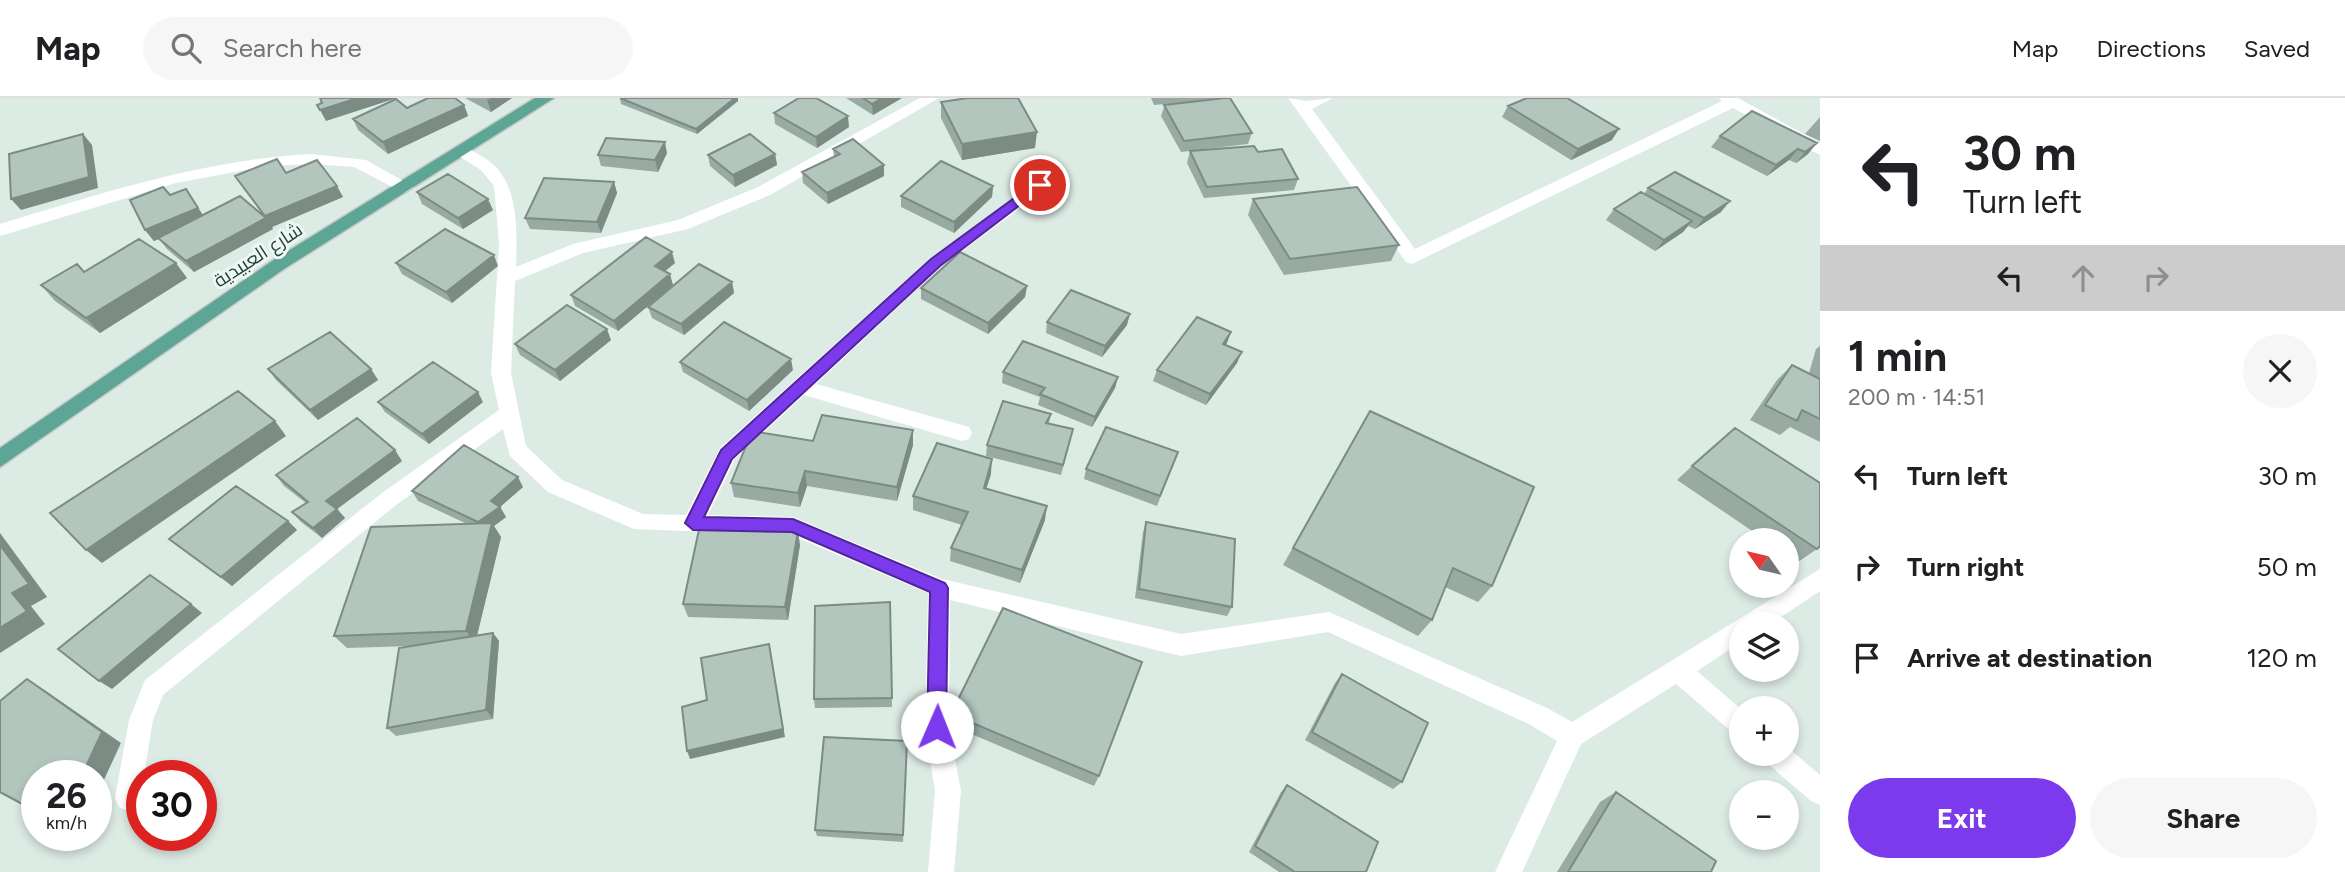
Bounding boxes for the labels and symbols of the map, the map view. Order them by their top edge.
pin [1010,155,1070,215]
street label: شارع العبيدية [209,218,308,294]
north arrow [1729,528,1799,598]
position arrow [900,690,974,764]
speed limit sign: 30 [126,760,217,851]

